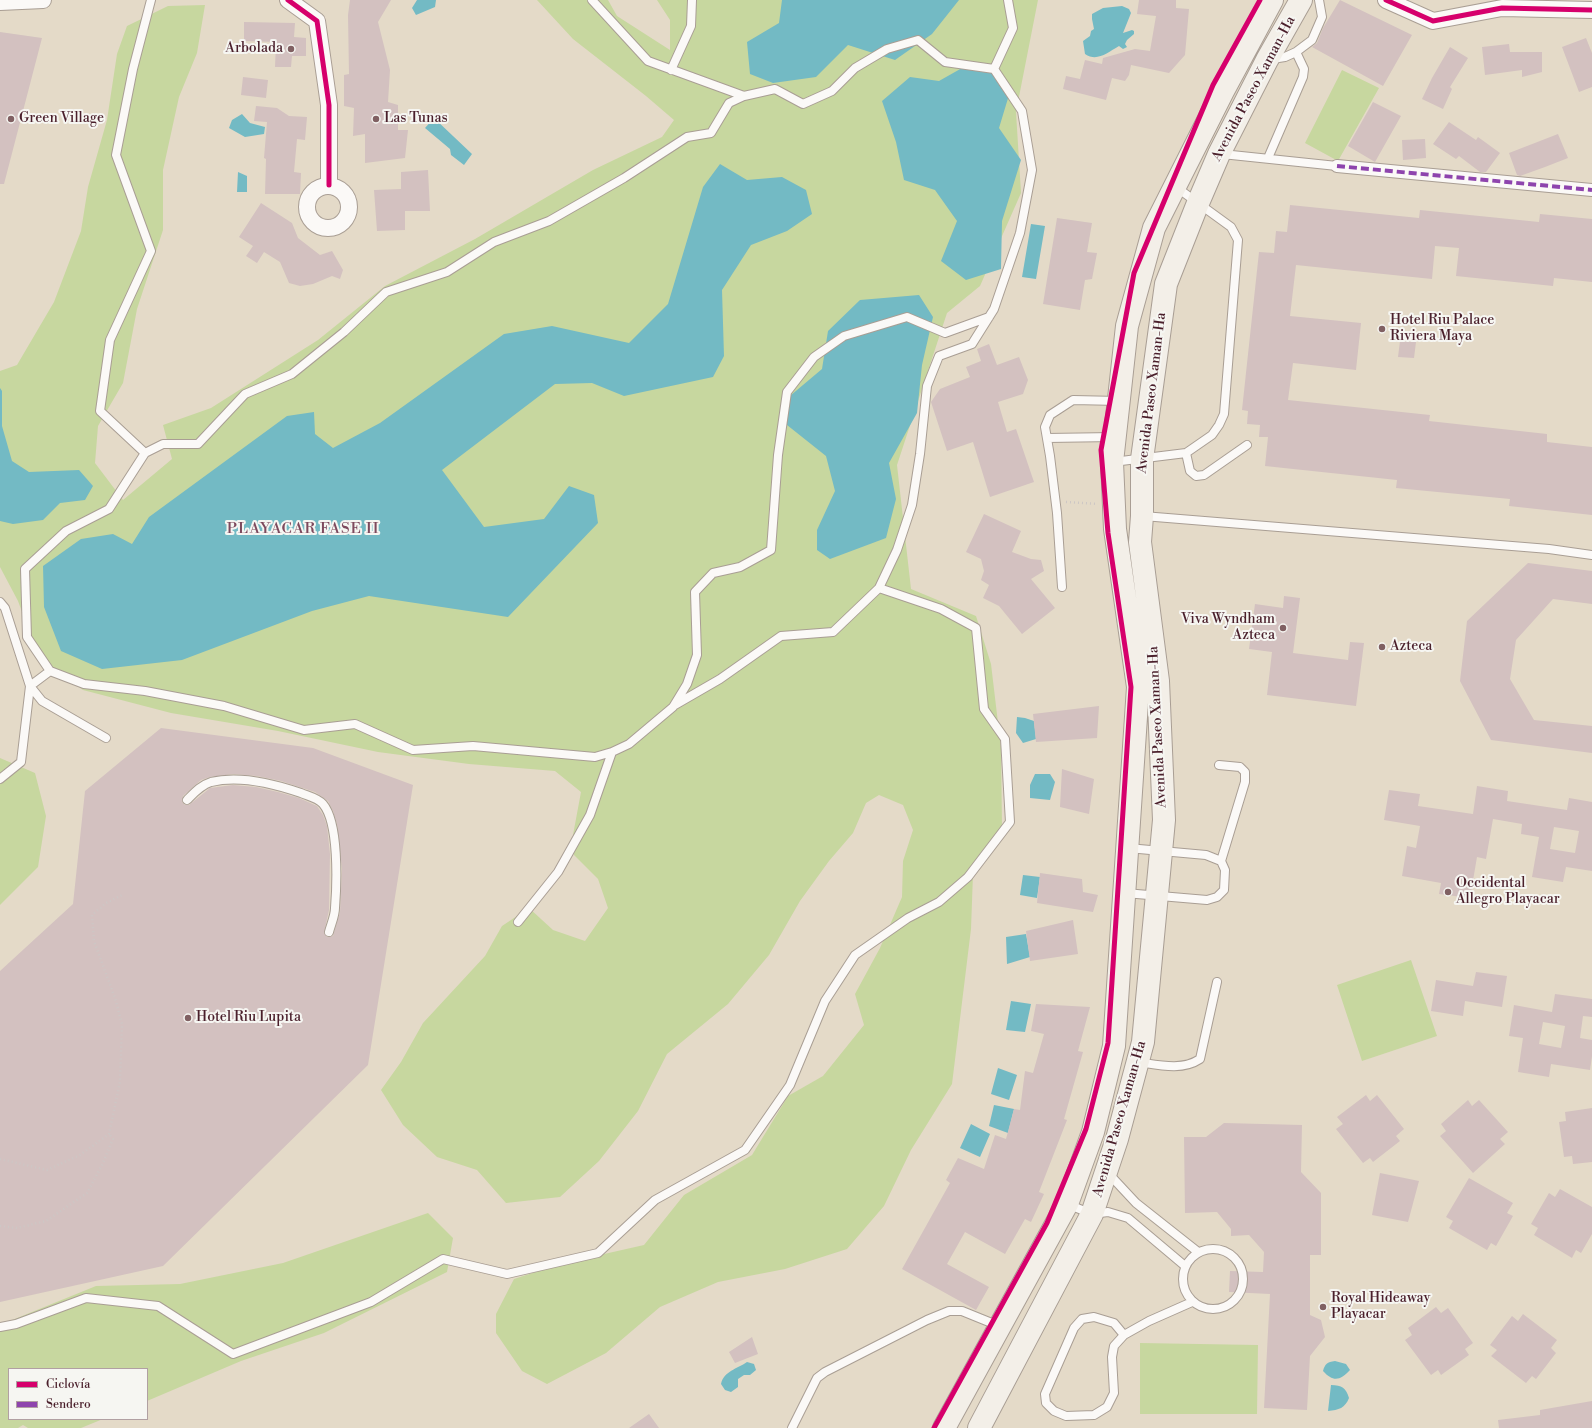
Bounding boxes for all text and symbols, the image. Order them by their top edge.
street label: Avenida Paseo Xaman-Ha [1209,14,1299,164]
place label: Arbolada [225,41,283,57]
marker: Arbolada [286,44,296,54]
place label: Green Village [19,111,104,127]
place label: Las Tunas [384,111,448,127]
marker: Green Village [6,114,16,124]
marker: Las Tunas [371,114,381,124]
street label: Avenida Paseo Xaman-Ha [1134,312,1170,474]
place label: Hotel Riu Palace Riviera Maya [1390,313,1494,346]
marker: Hotel Riu Palace Riviera Maya [1377,324,1387,334]
district label: PLAYACAR FASE II [227,520,379,538]
place label: Viva Wyndham Azteca [1181,612,1275,644]
marker: Viva Wyndham Azteca [1278,623,1288,633]
place label: Azteca [1390,639,1432,655]
marker: Azteca [1377,642,1387,652]
street label: Avenida Paseo Xaman-Ha [1145,646,1171,808]
place label: Occidental Allegro Playacar [1456,876,1560,908]
marker: Occidental Allegro Playacar [1443,887,1453,897]
place label: Hotel Riu Lupita [196,1010,301,1026]
marker: Hotel Riu Lupita [183,1013,193,1023]
street label: Avenida Paseo Xaman-Ha [1090,1039,1150,1199]
place label: Royal Hideaway Playacar [1331,1291,1430,1324]
marker: Royal Hideaway Playacar [1318,1302,1328,1312]
legend [8,1368,148,1420]
text: Ciclovía [46,1377,90,1392]
text: Sendero [46,1397,91,1412]

